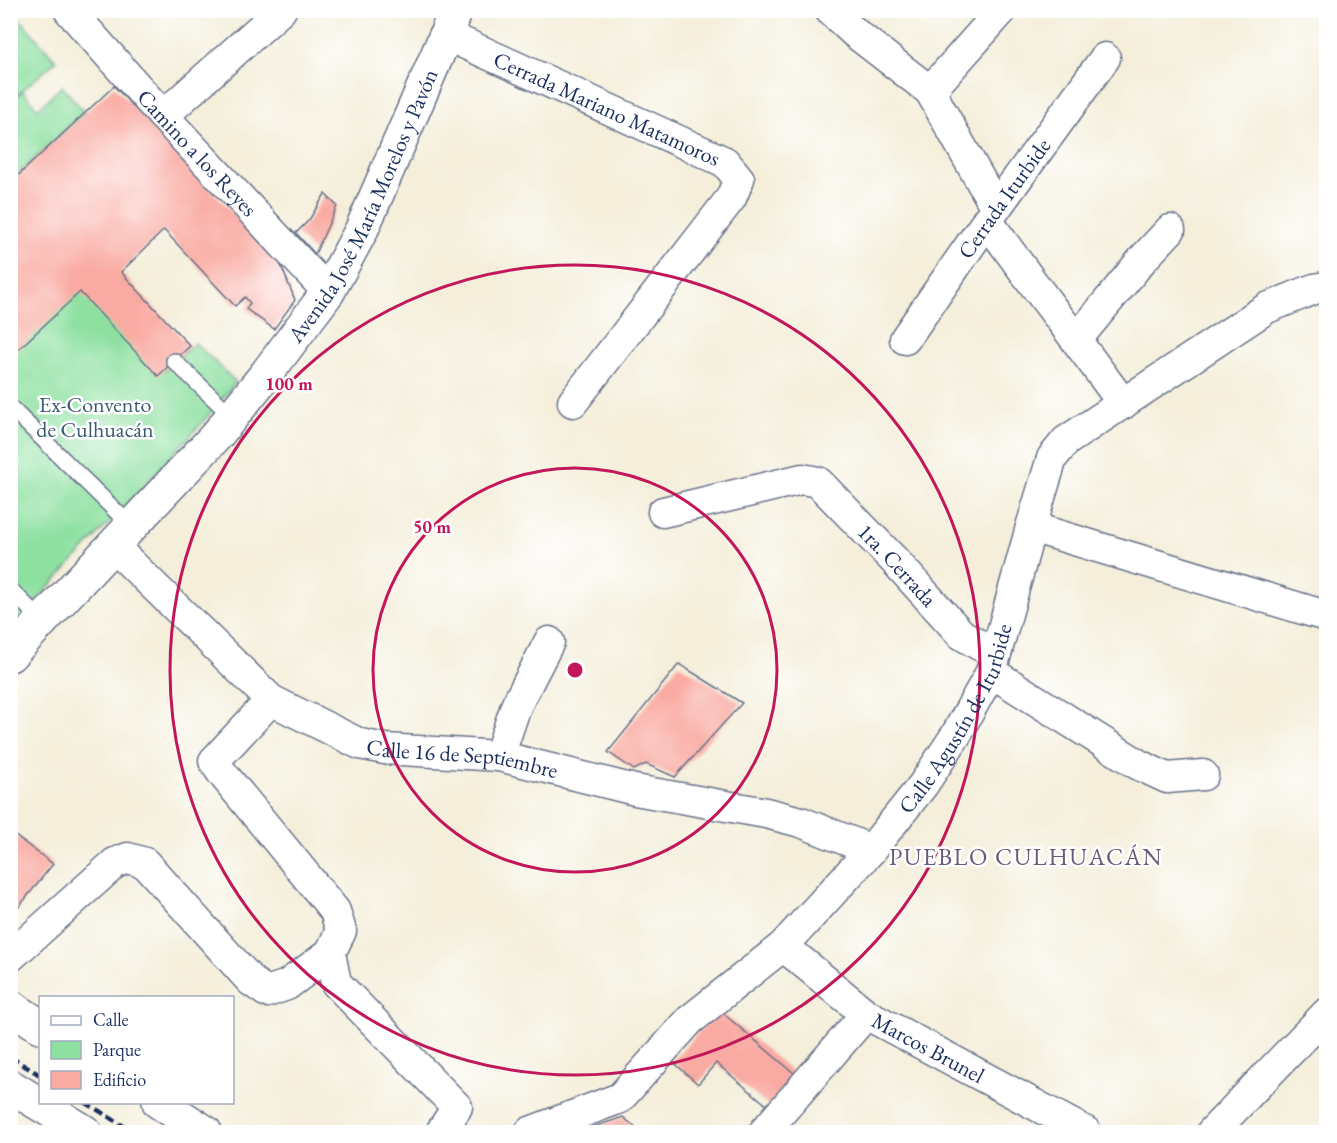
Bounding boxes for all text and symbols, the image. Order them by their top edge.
street label: Cerrada Mariano Matamoros [489,44,725,172]
street label: Avenida José María Morelos y Pavón [280,64,444,349]
street label: Camino a los Reyes [131,83,264,222]
street label: Cerrada Iturbide [951,132,1057,264]
text: 100 m [265,372,313,395]
park label: Ex-Convento de Culhuacán [36,390,154,444]
text: 50 m [413,515,451,538]
street label: 1ra. Cerrada [852,517,944,613]
street label: Calle Agustín de Iturbide [892,620,1018,819]
centre of rings [565,660,585,680]
street label: Calle 16 de Septiembre [364,731,562,785]
district label: PUEBLO CULHUACÁN [889,841,1163,872]
legend [39,996,234,1104]
street label: Marcos Brunel [867,1005,990,1089]
text: Calle [93,1008,129,1031]
text: Parque [93,1038,141,1061]
text: Edificio [93,1068,146,1091]

